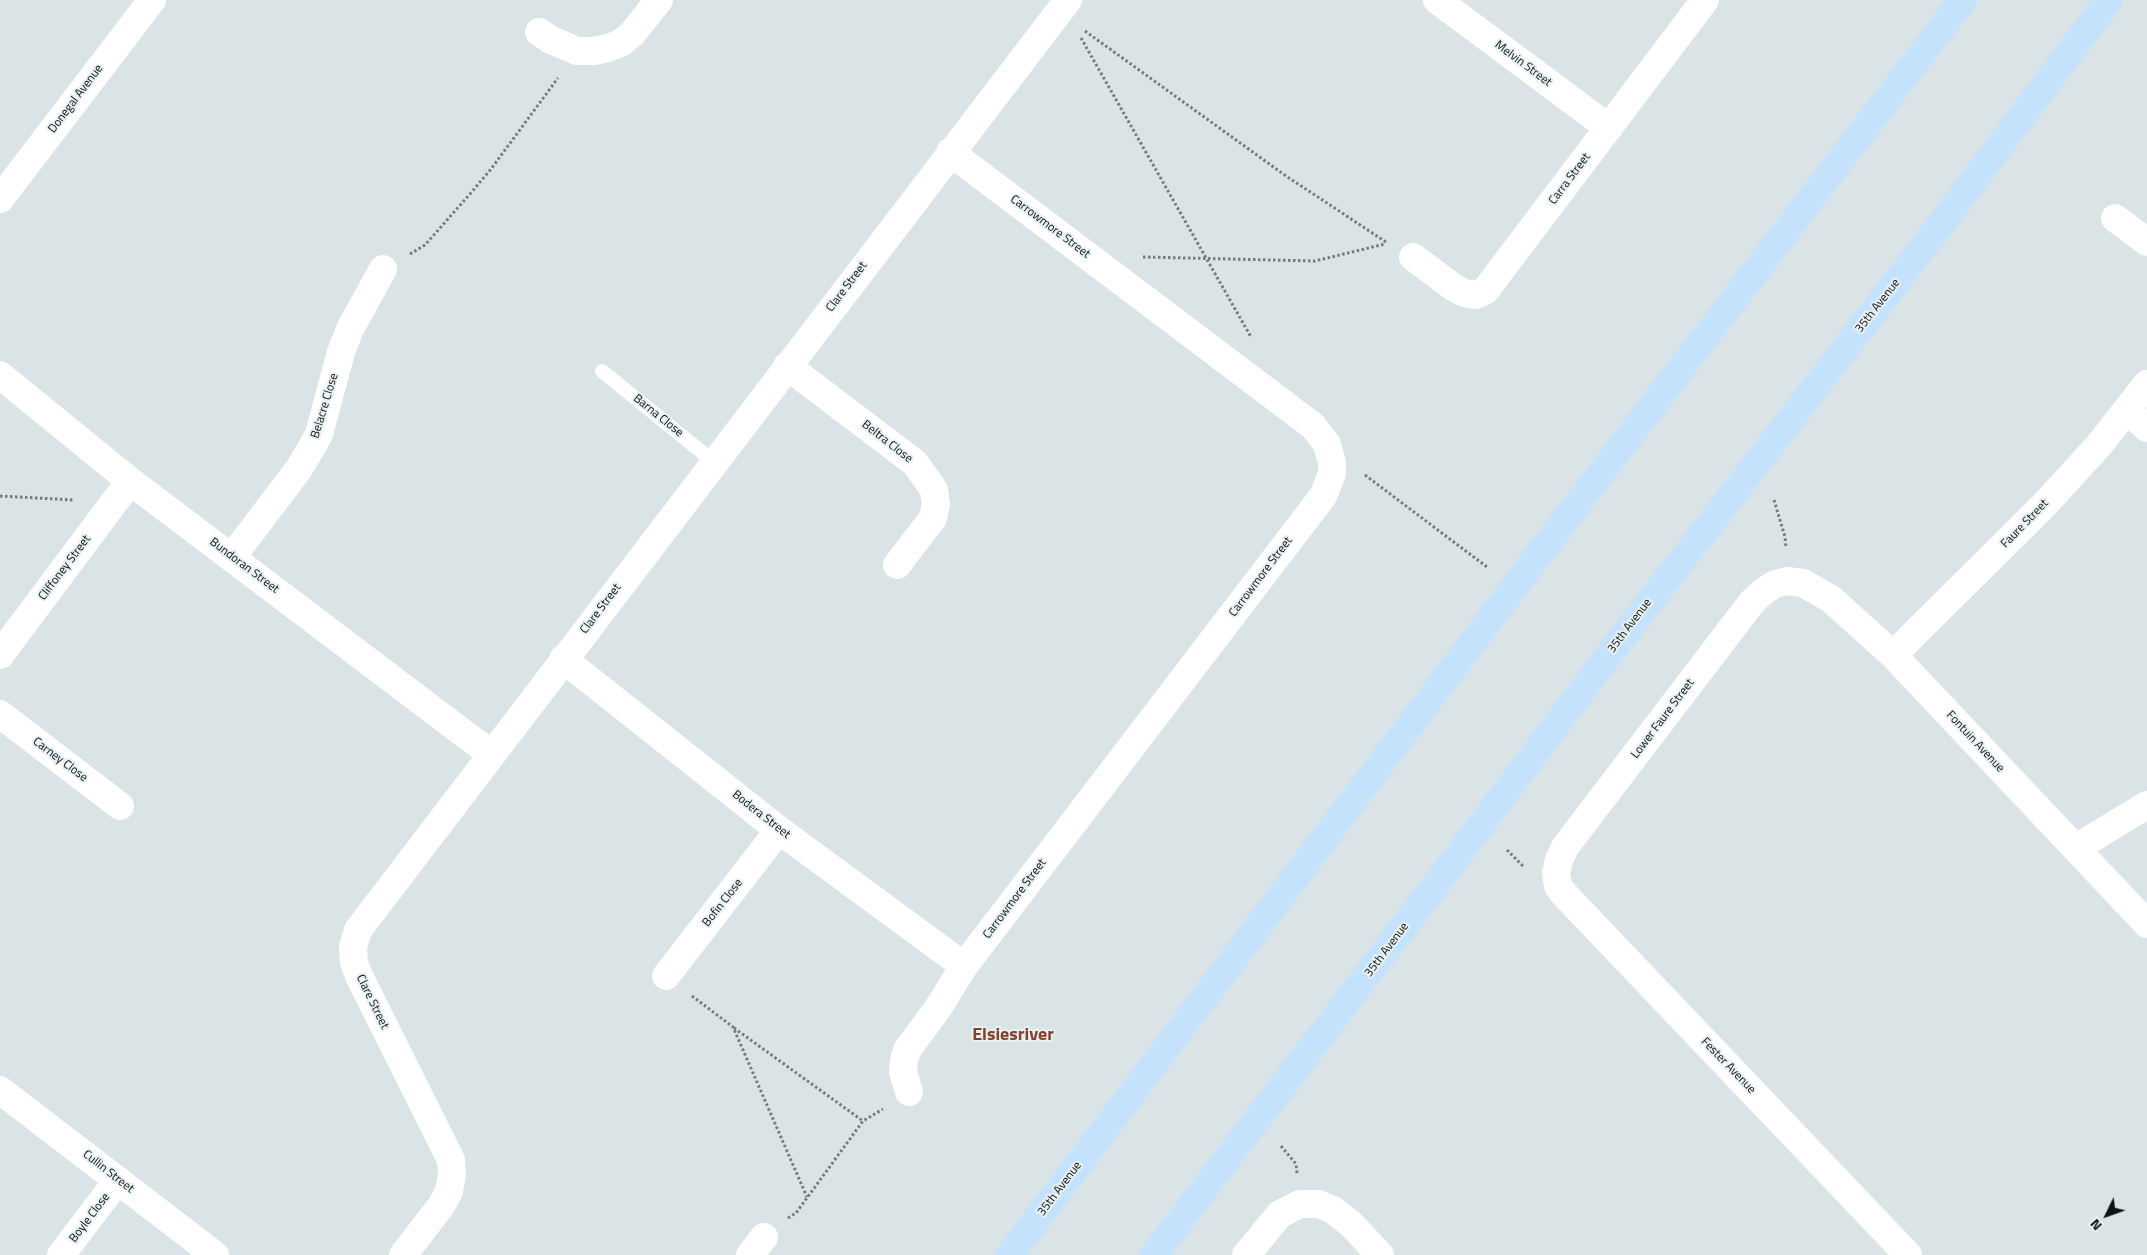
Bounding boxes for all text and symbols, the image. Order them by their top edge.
street label: Melvin Street [1492,38,1554,90]
street label: Donegal Avenue [46,62,106,136]
street label: Carra Street [1546,151,1594,207]
street label: Carrowmore Street [1007,192,1093,262]
street label: Clare Street [824,259,870,315]
street label: 35th Avenue [1853,276,1903,336]
street label: Belacre Close [308,372,342,440]
street label: Barna Close [630,392,686,440]
street label: Beltra Close [859,418,915,466]
street label: Faure Street [1998,497,2052,551]
street label: Cliffoney Street [36,533,94,603]
street label: Carrowmore Street [1226,534,1296,620]
street label: Bundoran Street [206,535,282,597]
street label: Clare Street [578,581,624,637]
street label: 35th Avenue [1605,596,1655,656]
street label: Lower Faure Street [1628,676,1698,762]
street label: Fontuin Avenue [1943,708,2007,776]
street label: Carney Close [30,735,90,785]
street label: Bodera Street [729,788,793,842]
street label: Carrowmore Street [980,856,1050,942]
street label: Bofin Close [700,876,746,930]
street label: 35th Avenue [1362,920,1412,980]
street label: Clare Street [353,972,391,1032]
district label: Elsiesriver [972,1025,1054,1047]
street label: Fester Avenue [1698,1035,1758,1097]
street label: Cullin Street [80,1148,136,1196]
street label: 35th Avenue [1035,1159,1085,1219]
street label: Boyle Close [67,1190,113,1246]
north arrow [2082,1190,2132,1240]
text: N [2084,1215,2107,1236]

